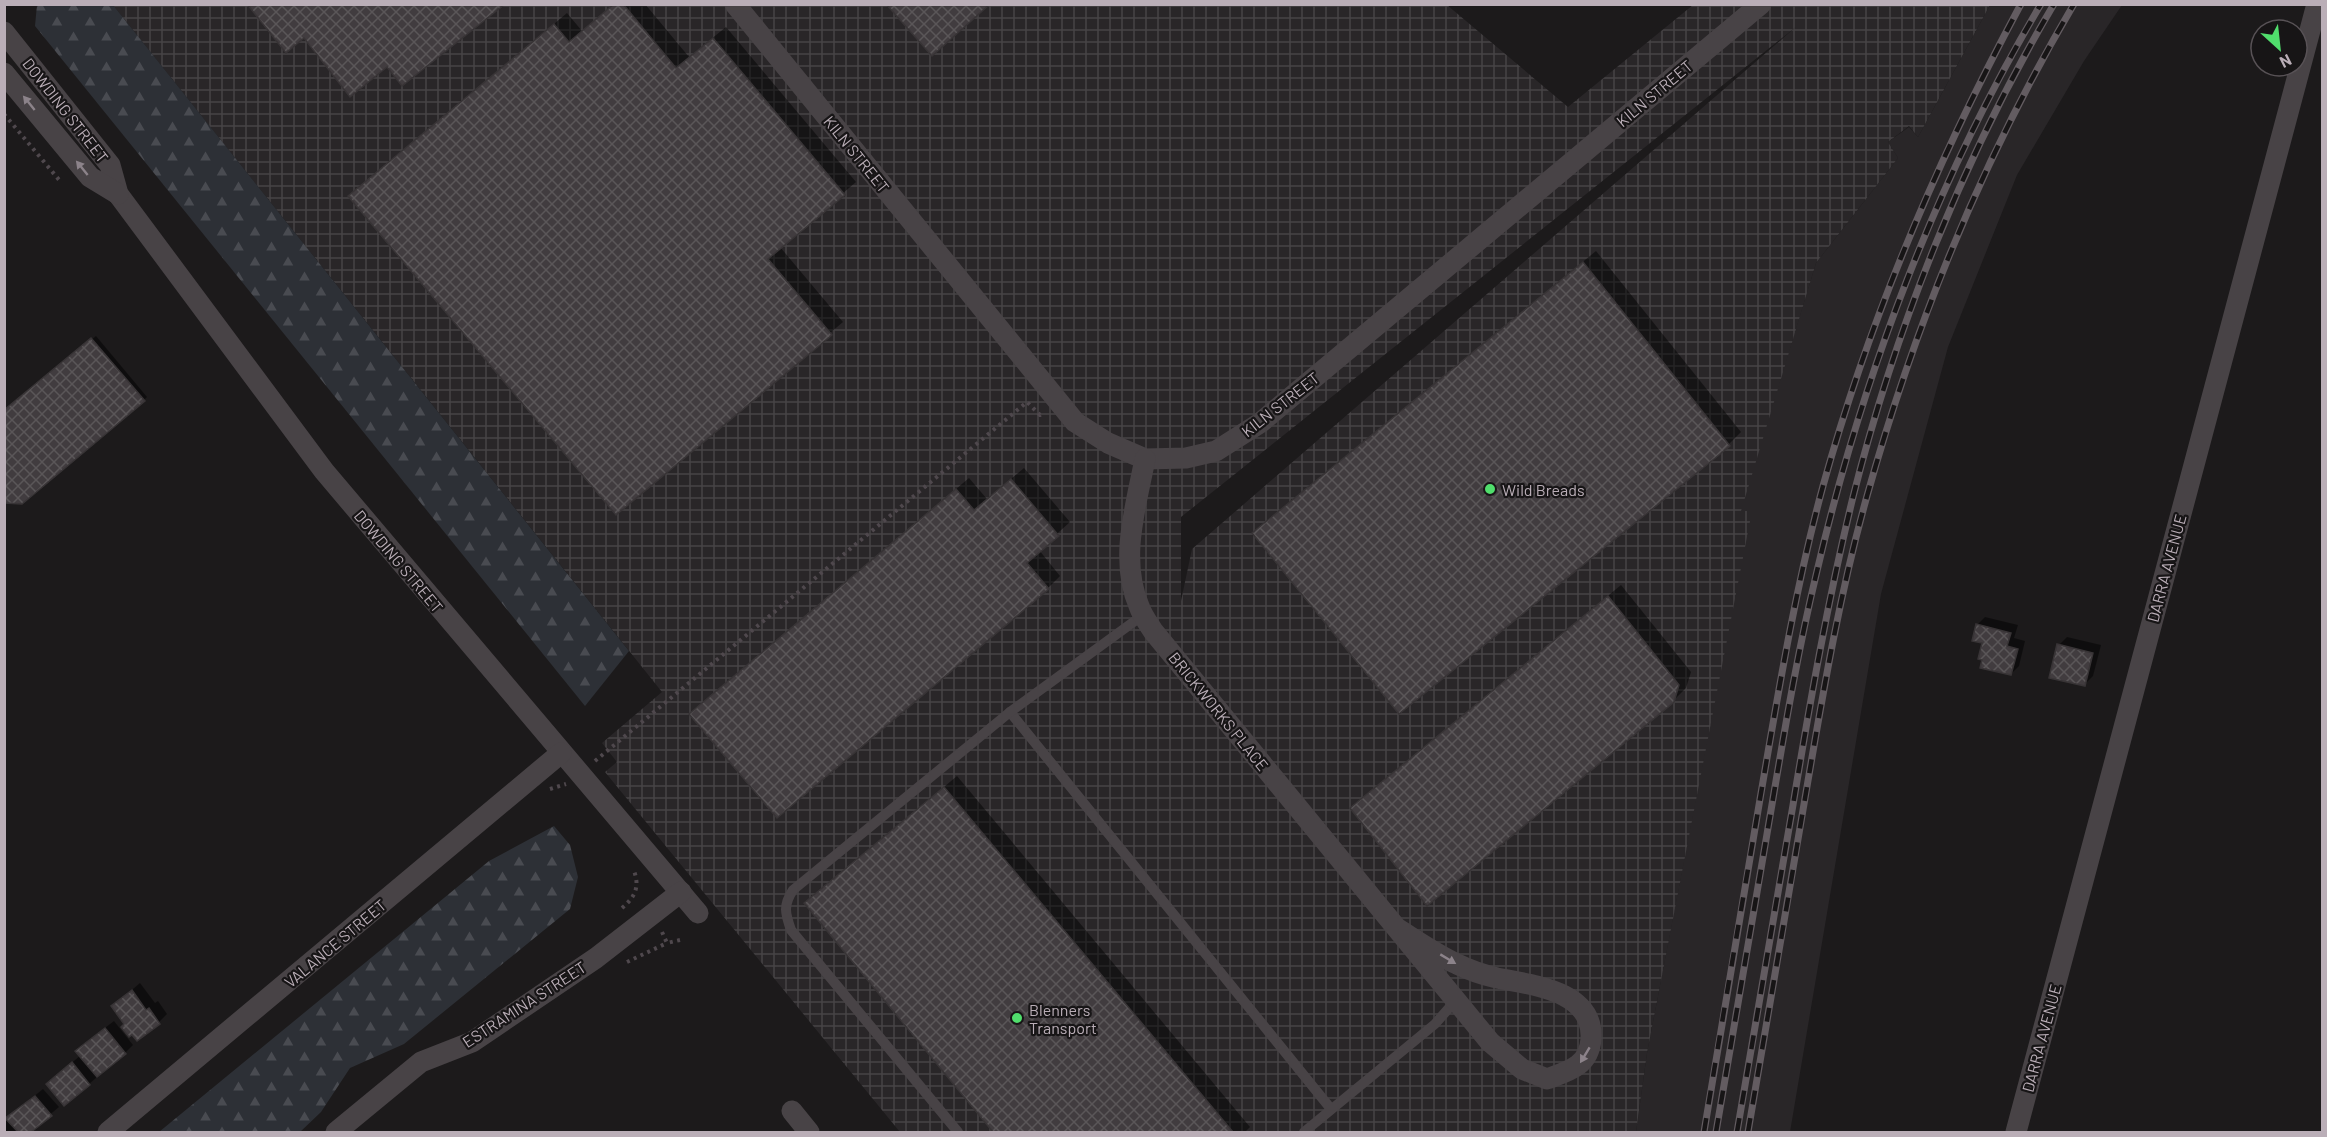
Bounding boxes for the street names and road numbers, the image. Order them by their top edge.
street label: DOWDING STREET [19,54,113,166]
street label: KILN STREET [1612,56,1696,130]
street label: KILN STREET [820,112,894,196]
street label: KILN STREET [1237,368,1323,440]
street label: DOWDING STREET [351,506,447,616]
street label: DARRA AVENUE [2142,512,2190,624]
street label: BRICKWORKS PLACE [1165,648,1273,774]
street label: VALANCE STREET [280,895,390,991]
street label: ESTRAMINA STREET [459,957,589,1051]
street label: DARRA AVENUE [2017,982,2065,1094]

